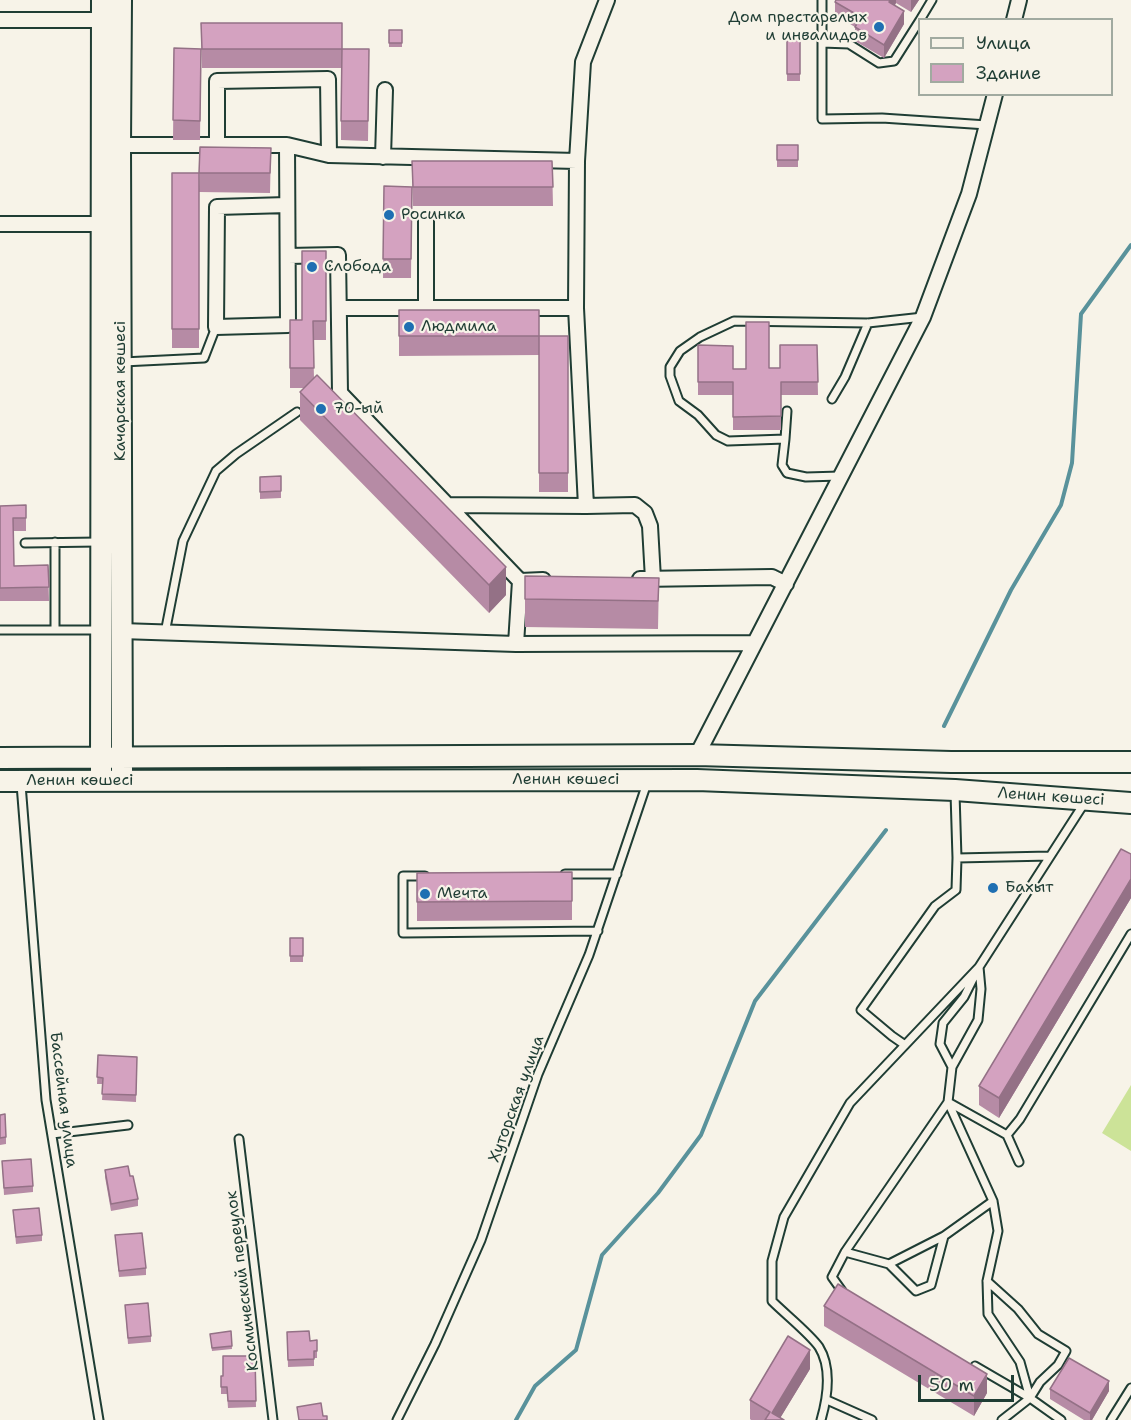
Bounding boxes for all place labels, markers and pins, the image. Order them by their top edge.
place label: Дом престарелых и инвалидов [728,8,867,46]
marker: Дом престарелых и инвалидов [872,20,886,34]
place label: Росинка [401,205,465,225]
marker: Росинка [382,208,396,222]
place label: Слобода [324,257,391,277]
marker: Слобода [305,260,319,274]
place label: Людмила [421,317,497,337]
marker: Людмила [402,320,416,334]
place label: 70-ый [333,399,383,419]
marker: 70-ый [314,402,328,416]
place label: Бахыт [1005,878,1053,898]
marker: Бахыт [986,881,1000,895]
place label: Мечта [437,884,487,904]
marker: Мечта [418,887,432,901]

